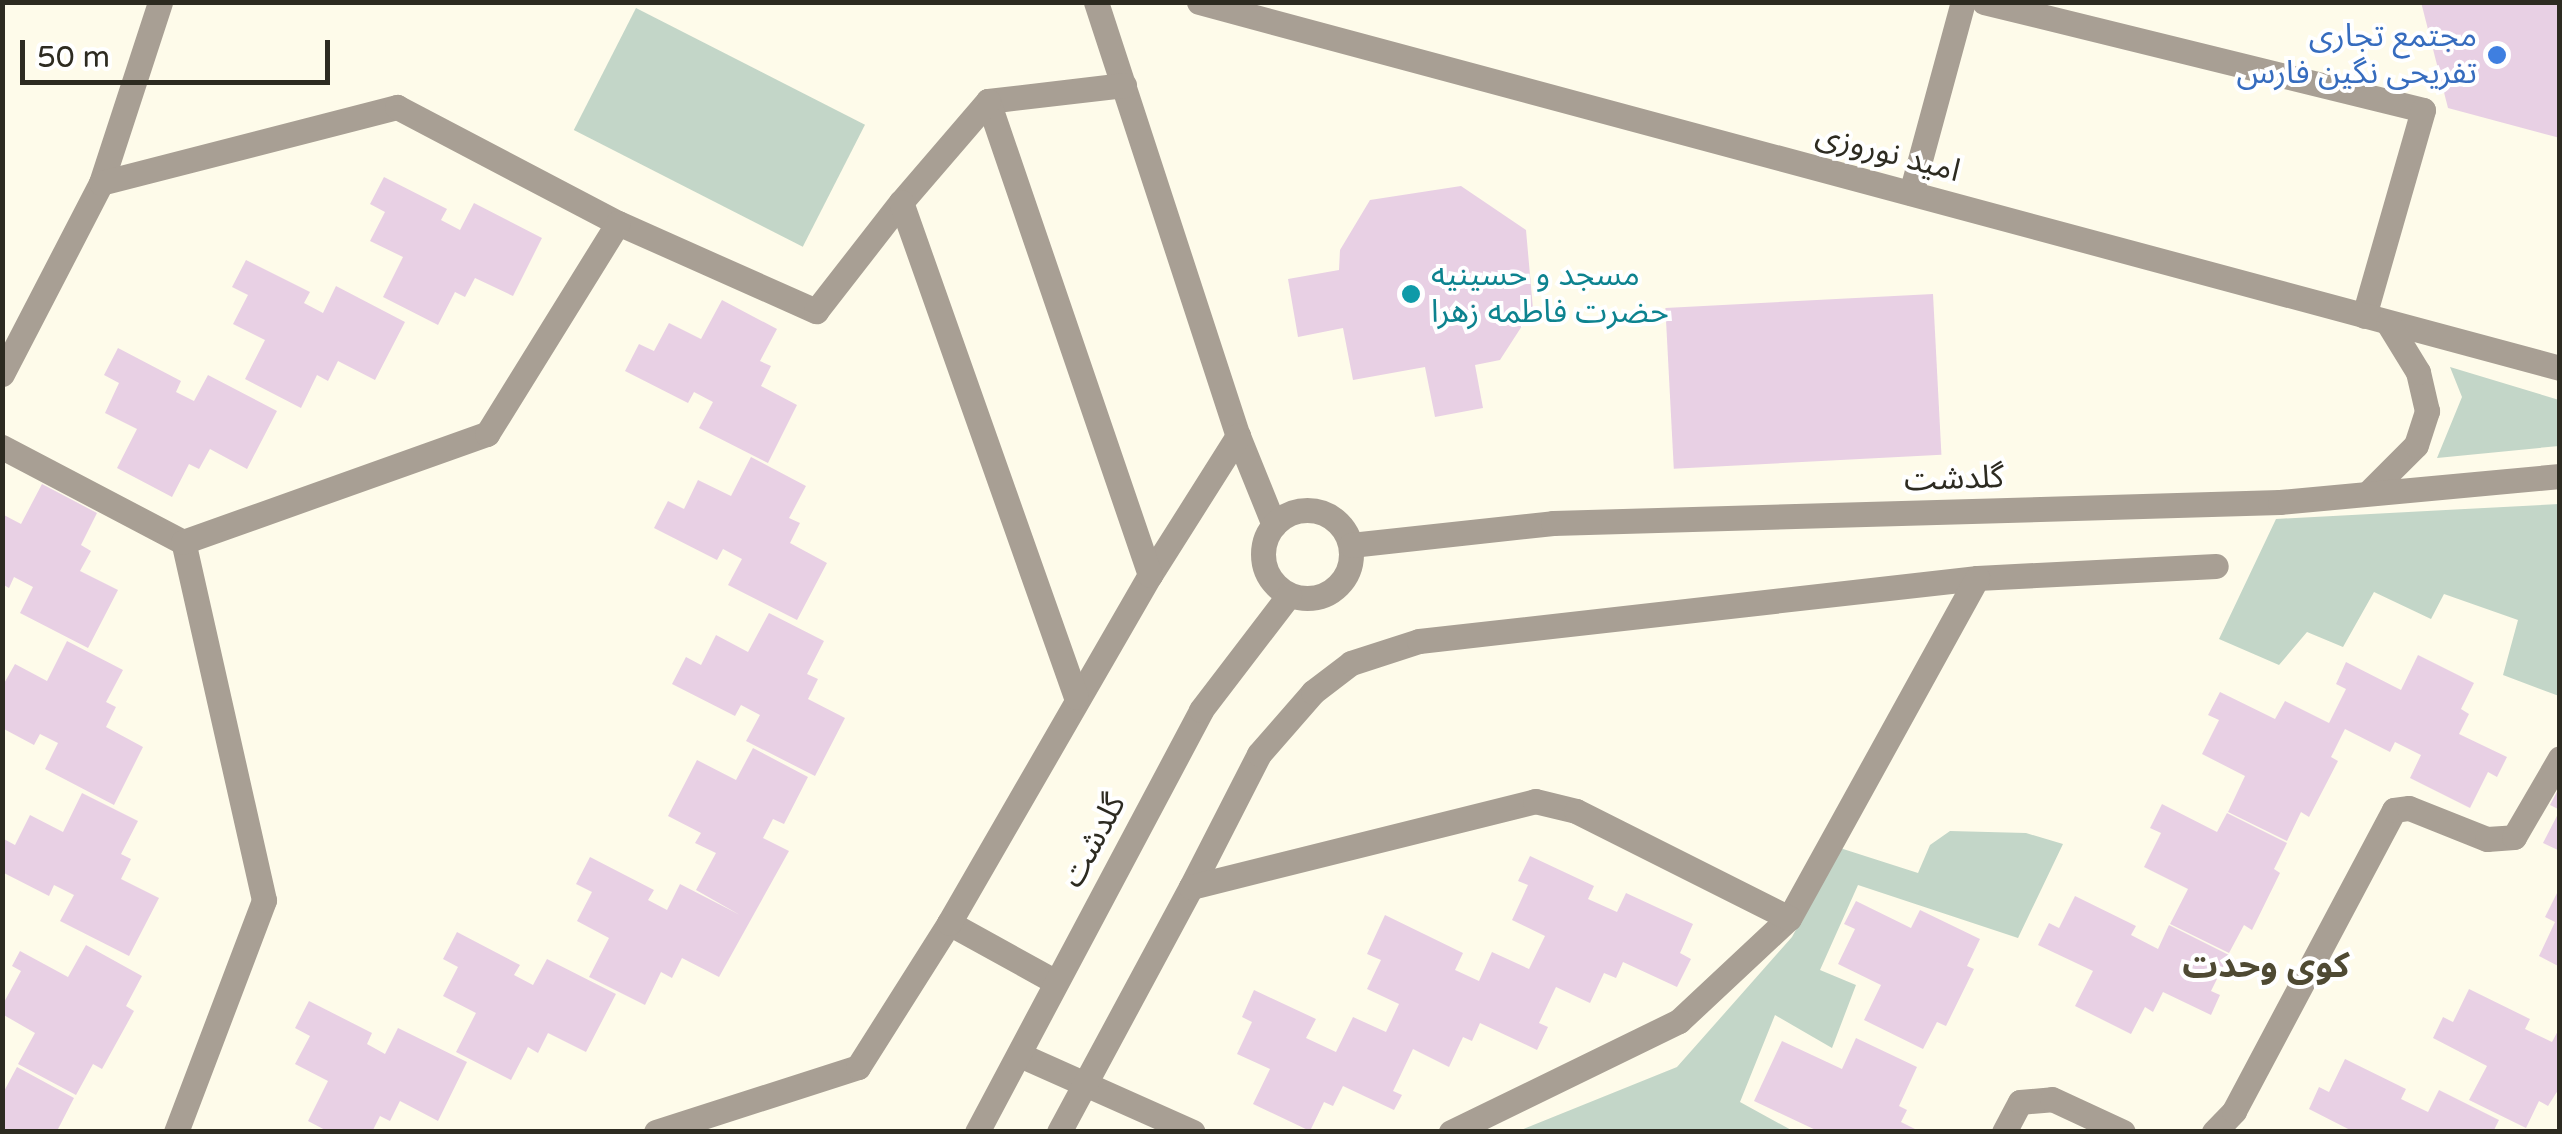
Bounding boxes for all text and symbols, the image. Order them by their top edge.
place label: مجتمع تجاری تفریحی نگین فارس [2236,18,2477,93]
scale bar [25,20,335,82]
text: 50 m [37,39,110,76]
marker: مجتمع تجاری تفریحی نگین فارس [2486,44,2508,66]
street label: امید نوروزی [1812,115,1964,191]
place label: مسجد و حسینیه حضرت فاطمه زهرا [1431,257,1669,332]
marker: مسجد و حسینیه حضرت فاطمه زهرا [1400,283,1422,305]
street label: گلدشت [1903,458,2005,500]
street label: گلدشت [1054,788,1134,894]
district label: کوی وحدت [2182,945,2350,987]

